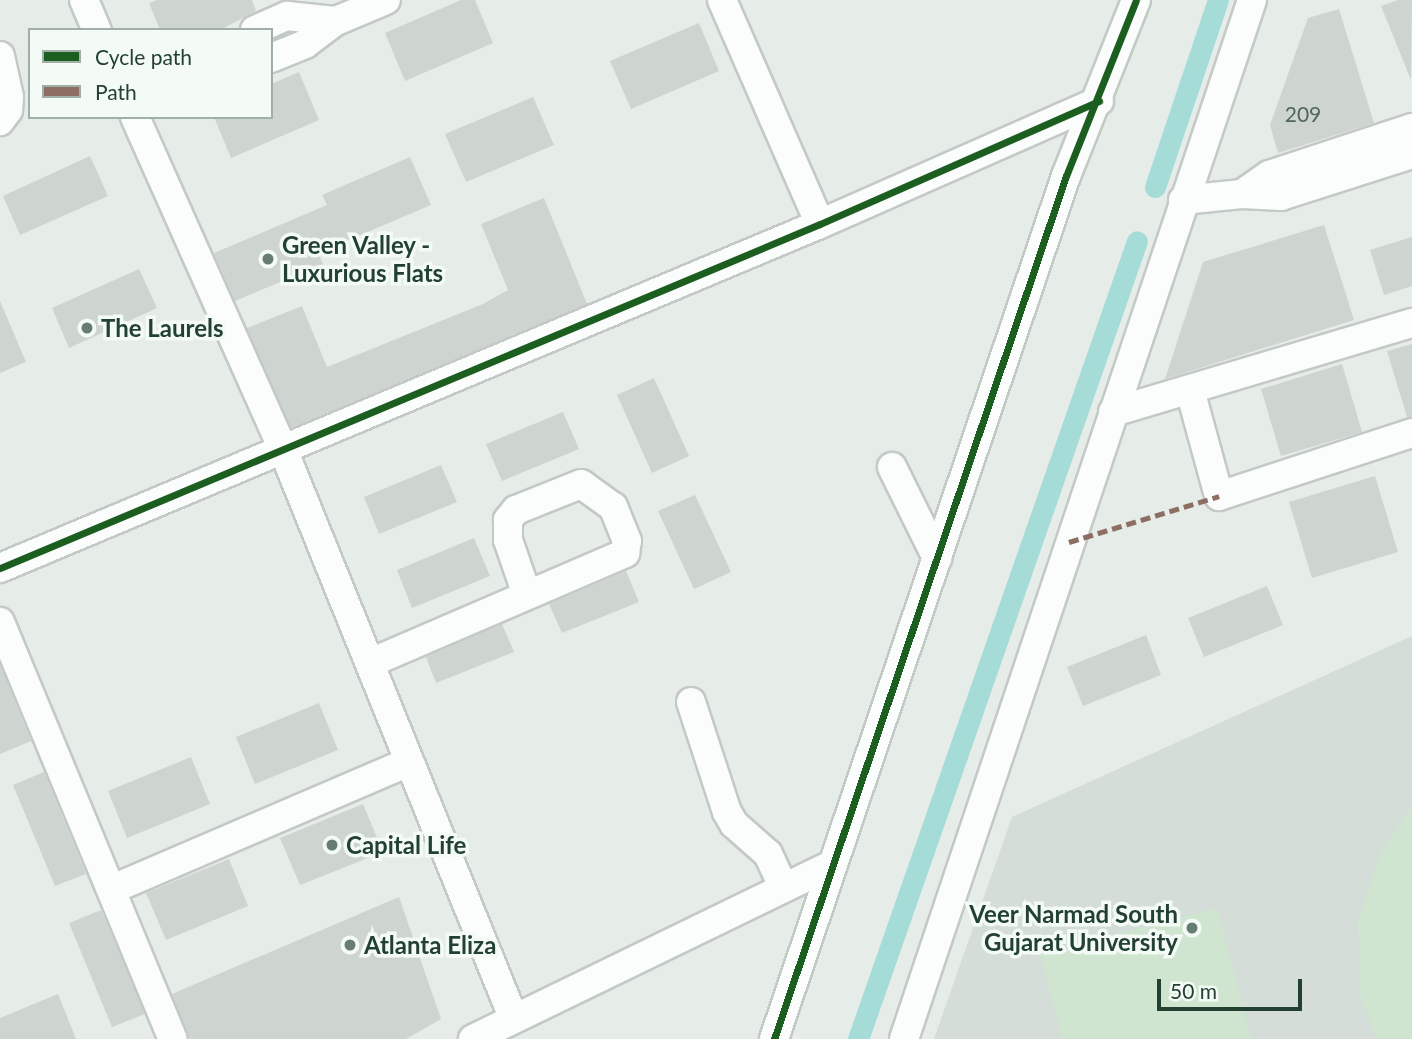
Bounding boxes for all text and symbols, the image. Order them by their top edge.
legend [28,28,273,119]
text: Cycle path [95,44,192,69]
text: Path [95,79,137,104]
house number: 209 [1285,101,1321,127]
place label: Green Valley - Luxurious Flats [282,231,443,287]
marker: Green Valley - Luxurious Flats [260,251,276,267]
place label: The Laurels [101,314,223,342]
marker: The Laurels [79,320,95,336]
place label: Capital Life [346,831,466,859]
marker: Capital Life [324,837,340,853]
place label: Veer Narmad South Gujarat University [969,900,1178,956]
marker: Veer Narmad South Gujarat University [1184,920,1200,936]
place label: Atlanta Eliza [364,931,496,959]
marker: Atlanta Eliza [342,937,358,953]
scale bar [1160,965,1305,1009]
text: 50 m [1170,978,1217,1003]

